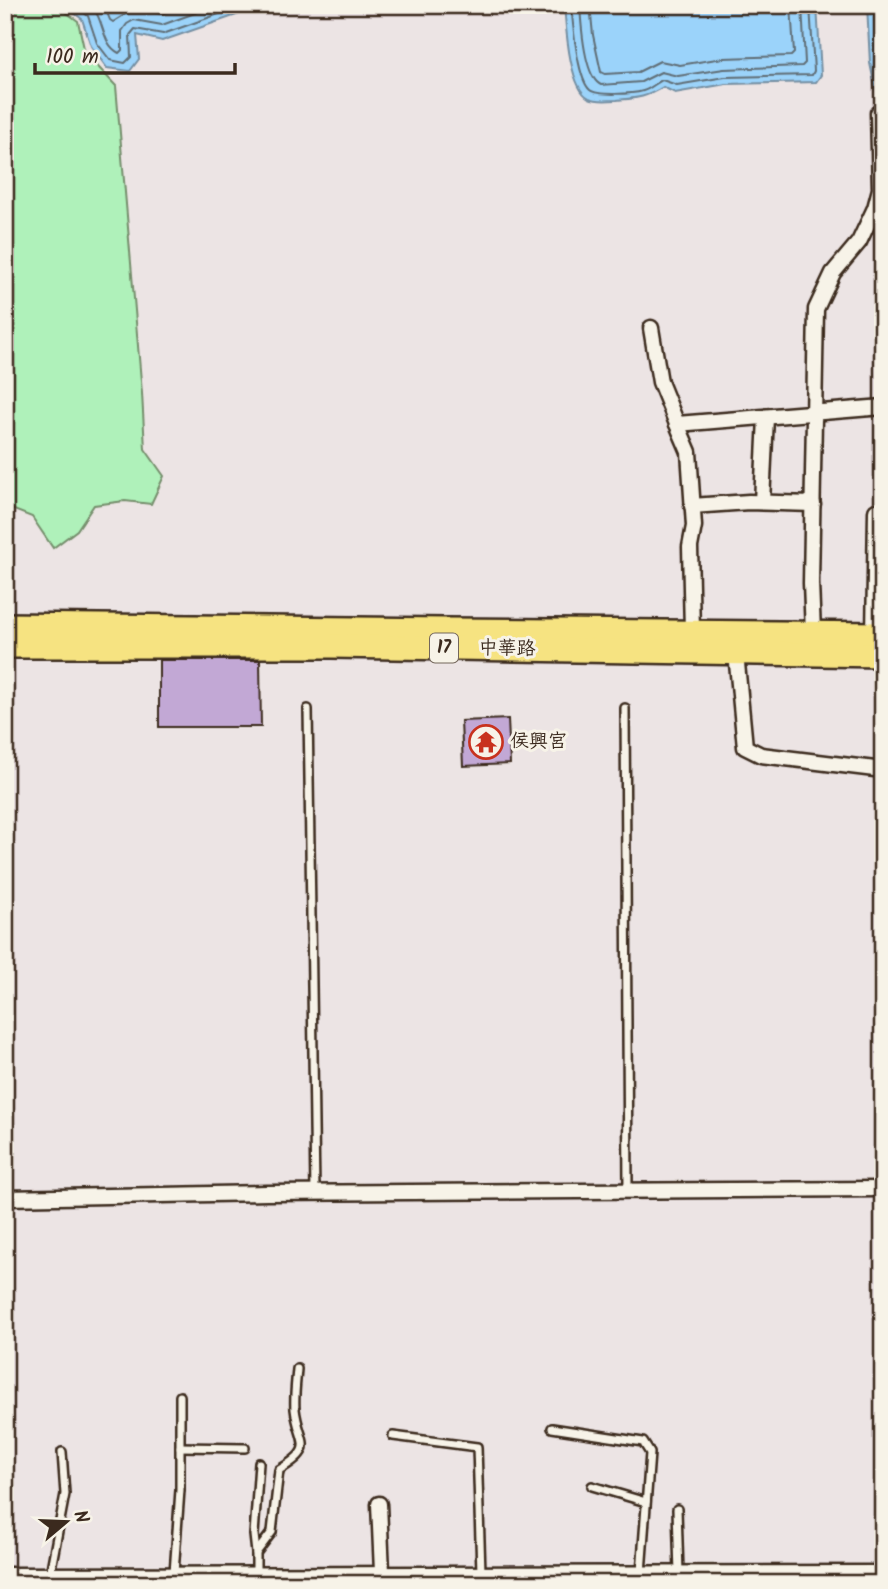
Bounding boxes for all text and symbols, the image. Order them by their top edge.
scale bar [35,32,234,76]
text: 100 m [46,41,99,74]
road number: 17 [430,634,458,662]
street label: 中華路 [478,634,536,664]
temple icon: 侯興宮 [467,723,505,761]
place label: 侯興宮 [510,727,567,757]
north arrow [32,1488,102,1558]
text: N [64,1507,96,1528]

